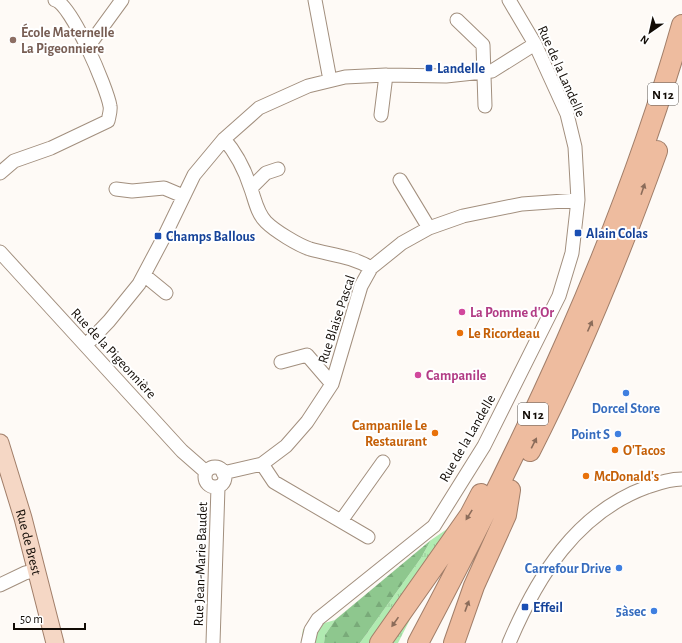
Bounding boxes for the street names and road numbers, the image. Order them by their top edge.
street label: Rue de la Landelle [535,24,587,119]
road number: N 12 [648,83,678,105]
street label: Rue Blaise Pascal [316,273,358,365]
street label: Rue de la Pigeonnière [68,306,158,401]
street label: Rue de la Landelle [437,393,498,484]
road number: N 12 [518,403,548,425]
street label: Rue Jean-Marie Baudet [192,501,210,626]
street label: Rue de Brest [13,507,43,577]

